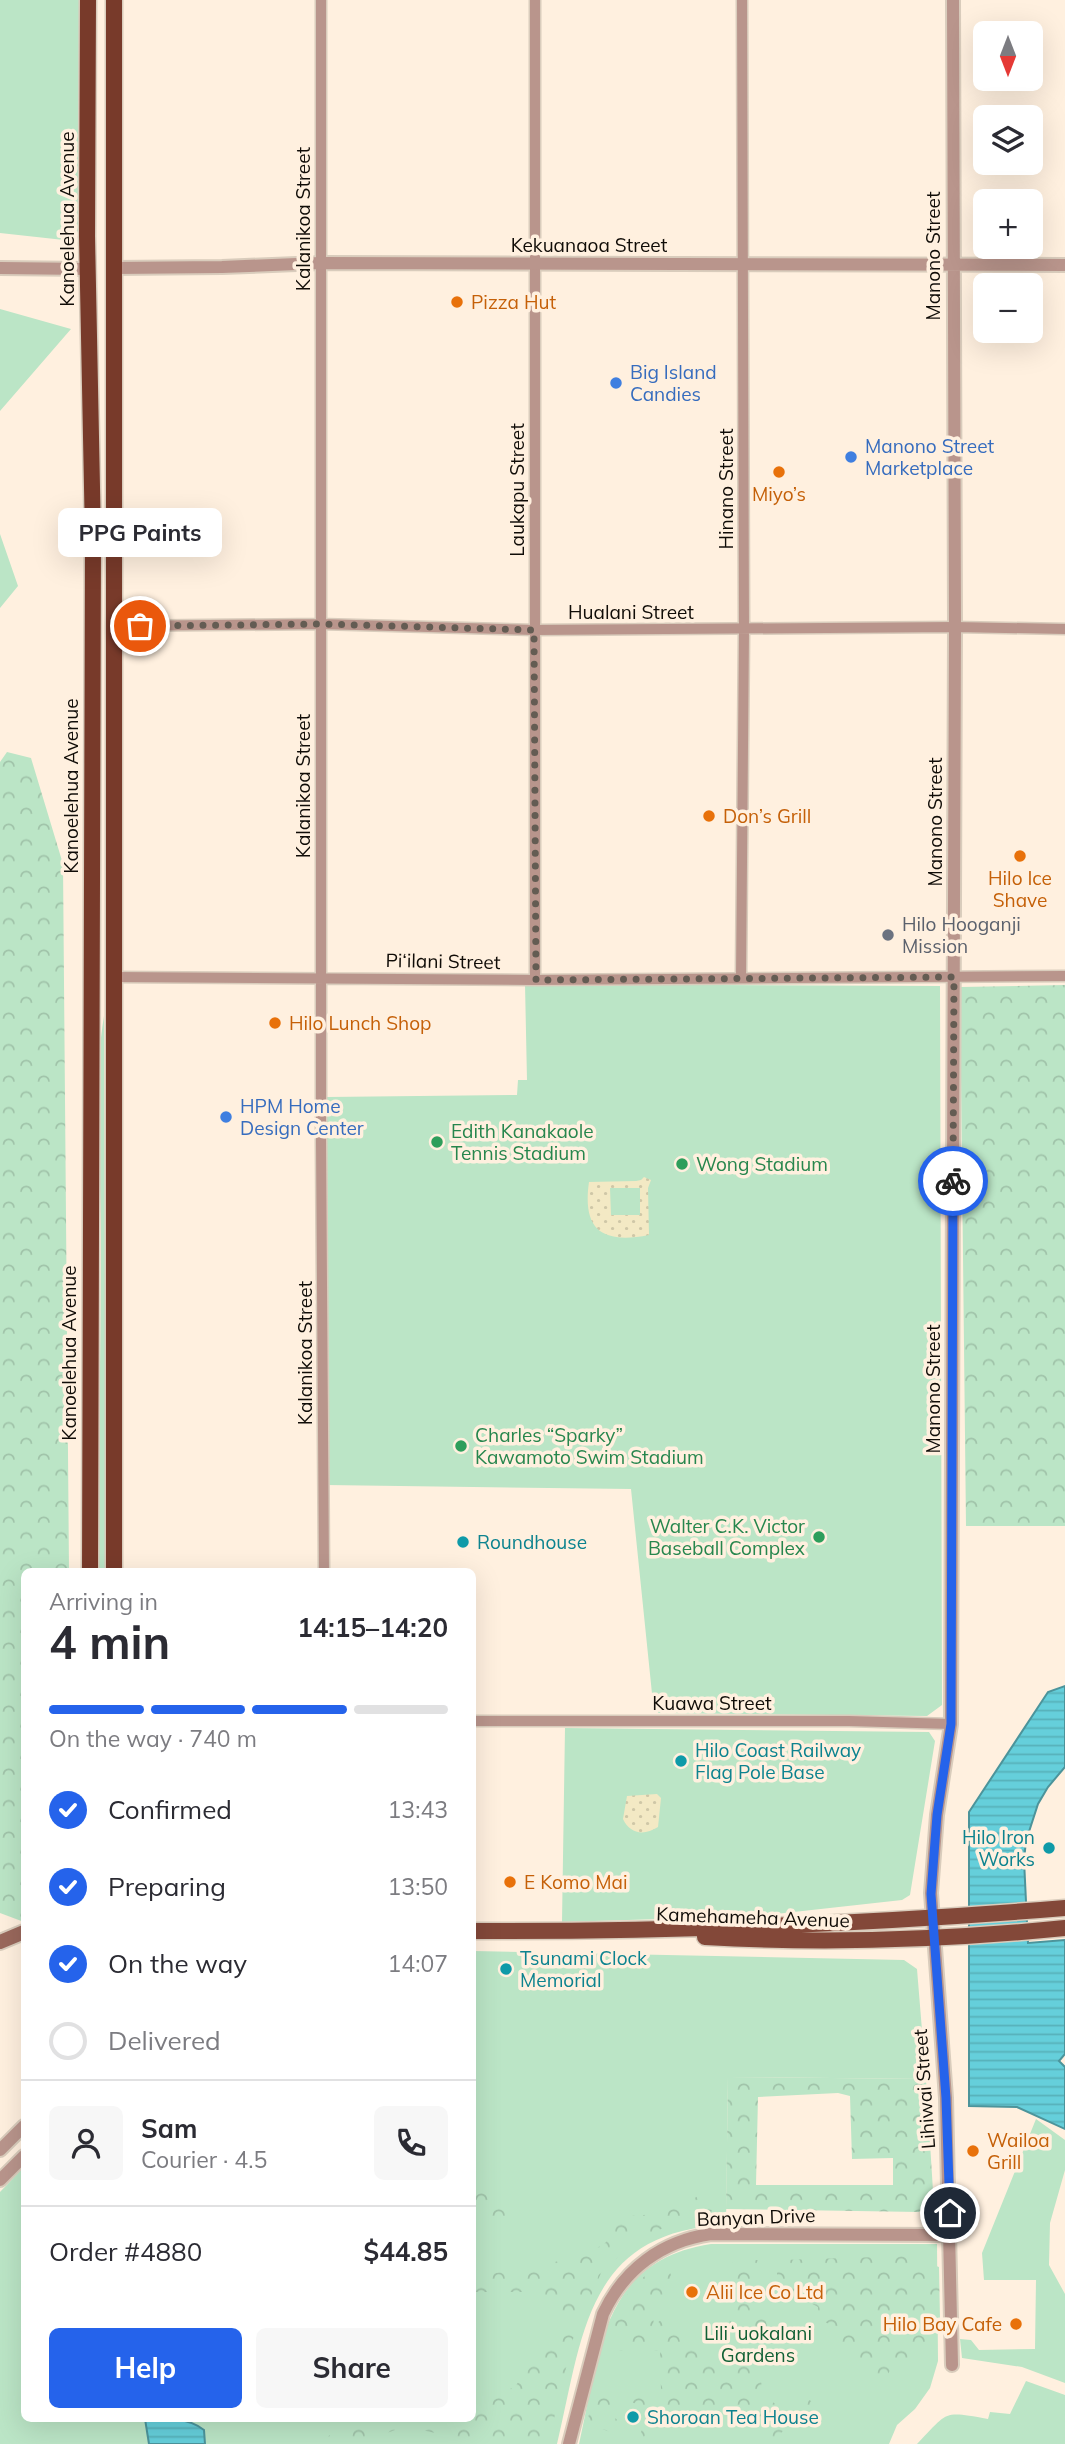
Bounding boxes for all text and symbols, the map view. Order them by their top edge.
north arrow [973,21,1043,91]
map controls [973,21,1043,343]
button: layers [973,105,1043,175]
street label: Kanoelehua Avenue [55,131,79,307]
street label: Kalanikoa Street [291,146,315,291]
button: + [973,189,1043,259]
street label: Manono Street [921,191,945,321]
street label: Kekuanaoa Street [511,233,668,257]
button: − [973,273,1043,343]
place label: Pizza Hut [471,290,556,314]
marker: Pizza Hut [449,294,465,310]
place label: Big Island Candies [630,360,717,406]
marker: Big Island Candies [608,375,624,391]
street label: Laukapu Street [505,423,529,557]
street label: Hinano Street [714,428,738,550]
place label: Manono Street Marketplace [865,434,995,480]
marker: Manono Street Marketplace [843,449,859,465]
marker: Miyo’s [771,464,787,480]
place label: Miyo’s [752,482,806,506]
callout: PPG Paints [58,507,222,556]
text: PPG Paints [78,518,202,547]
pin [110,596,170,656]
street label: Hualani Street [568,600,694,624]
icon: bag [121,607,159,645]
street label: Kanoelehua Avenue [59,698,83,874]
street label: Kalanikoa Street [291,713,315,858]
street label: Manono Street [923,757,947,887]
place label: Don’s Grill [723,804,811,828]
marker: Don’s Grill [701,808,717,824]
marker: Hilo Ice Shave [1012,848,1028,864]
place label: Hilo Ice Shave [988,866,1052,912]
place label: Hilo Hooganji Mission [902,912,1021,958]
marker: Hilo Hooganji Mission [880,927,896,943]
street label: Pi‘ilani Street [385,948,501,974]
place label: Hilo Lunch Shop [289,1011,431,1035]
marker: Hilo Lunch Shop [267,1015,283,1031]
place label: HPM Home Design Center [240,1094,364,1140]
marker: HPM Home Design Center [218,1109,234,1125]
place label: Edith Kanakaole Tennis Stadium [451,1119,594,1165]
marker: Edith Kanakaole Tennis Stadium [429,1134,445,1150]
courier [918,1146,988,1216]
place label: Wong Stadium [696,1152,828,1176]
marker: Wong Stadium [674,1156,690,1172]
icon: bike [934,1162,972,1200]
street label: Kanoelehua Avenue [57,1265,81,1441]
street label: Kalanikoa Street [293,1280,317,1425]
street label: Manono Street [921,1324,945,1454]
place label: Charles “Sparky” Kawamoto Swim Stadium [475,1423,704,1469]
marker: Charles “Sparky” Kawamoto Swim Stadium [453,1438,469,1454]
place label: Walter C.K. Victor Baseball Complex [648,1514,805,1560]
marker: Walter C.K. Victor Baseball Complex [811,1529,827,1545]
place label: Roundhouse [477,1530,587,1554]
marker: Roundhouse [455,1534,471,1550]
text: Arriving in [49,1587,158,1616]
text: 14:15–14:20 [297,1611,448,1644]
text: 4 min [49,1613,170,1671]
street label: Kuawa Street [652,1691,772,1715]
text: On the way · 740 m [49,1724,257,1753]
place label: Hilo Coast Railway Flag Pole Base [695,1738,861,1784]
marker: Hilo Coast Railway Flag Pole Base [673,1753,689,1769]
icon: check [49,1791,87,1829]
text: Confirmed [108,1793,232,1826]
text: 13:43 [388,1795,448,1824]
place label: Hilo Iron Works [962,1825,1035,1871]
marker: Hilo Iron Works [1041,1840,1057,1856]
icon: check [49,1868,87,1906]
text: Preparing [108,1870,226,1903]
place label: E Komo Mai [524,1870,628,1894]
text: 13:50 [388,1872,448,1901]
marker: E Komo Mai [502,1874,518,1890]
street label: Kamehameha Avenue [656,1902,850,1932]
icon: check [49,1945,87,1983]
place label: Tsunami Clock Memorial [520,1946,647,1992]
text: On the way [108,1947,247,1980]
text: 14:07 [388,1949,448,1978]
marker: Tsunami Clock Memorial [498,1961,514,1977]
text: Delivered [108,2024,221,2057]
street label: Lihiwai Street [908,2028,940,2150]
button: person [49,2106,123,2180]
button: phone [374,2106,448,2180]
text: Sam [141,2112,197,2145]
place label: Wailoa Grill [987,2128,1050,2174]
marker: Wailoa Grill [965,2143,981,2159]
text: Courier · 4.5 [141,2145,267,2174]
pin [920,2183,980,2243]
icon: home [931,2194,969,2232]
street label: Banyan Drive [696,2203,816,2231]
text: Order #4880 [49,2235,202,2268]
text: $44.85 [364,2235,448,2268]
place label: Alii Ice Co Ltd [706,2280,824,2304]
marker: Alii Ice Co Ltd [684,2284,700,2300]
place label: Hilo Bay Cafe [883,2312,1002,2336]
marker: Hilo Bay Cafe [1008,2316,1024,2332]
park label: Liliʻuokalani Gardens [704,2321,812,2367]
button: Help [49,2328,242,2408]
button: Share [256,2328,448,2408]
place label: Shoroan Tea House [647,2405,819,2429]
marker: Shoroan Tea House [625,2409,641,2425]

